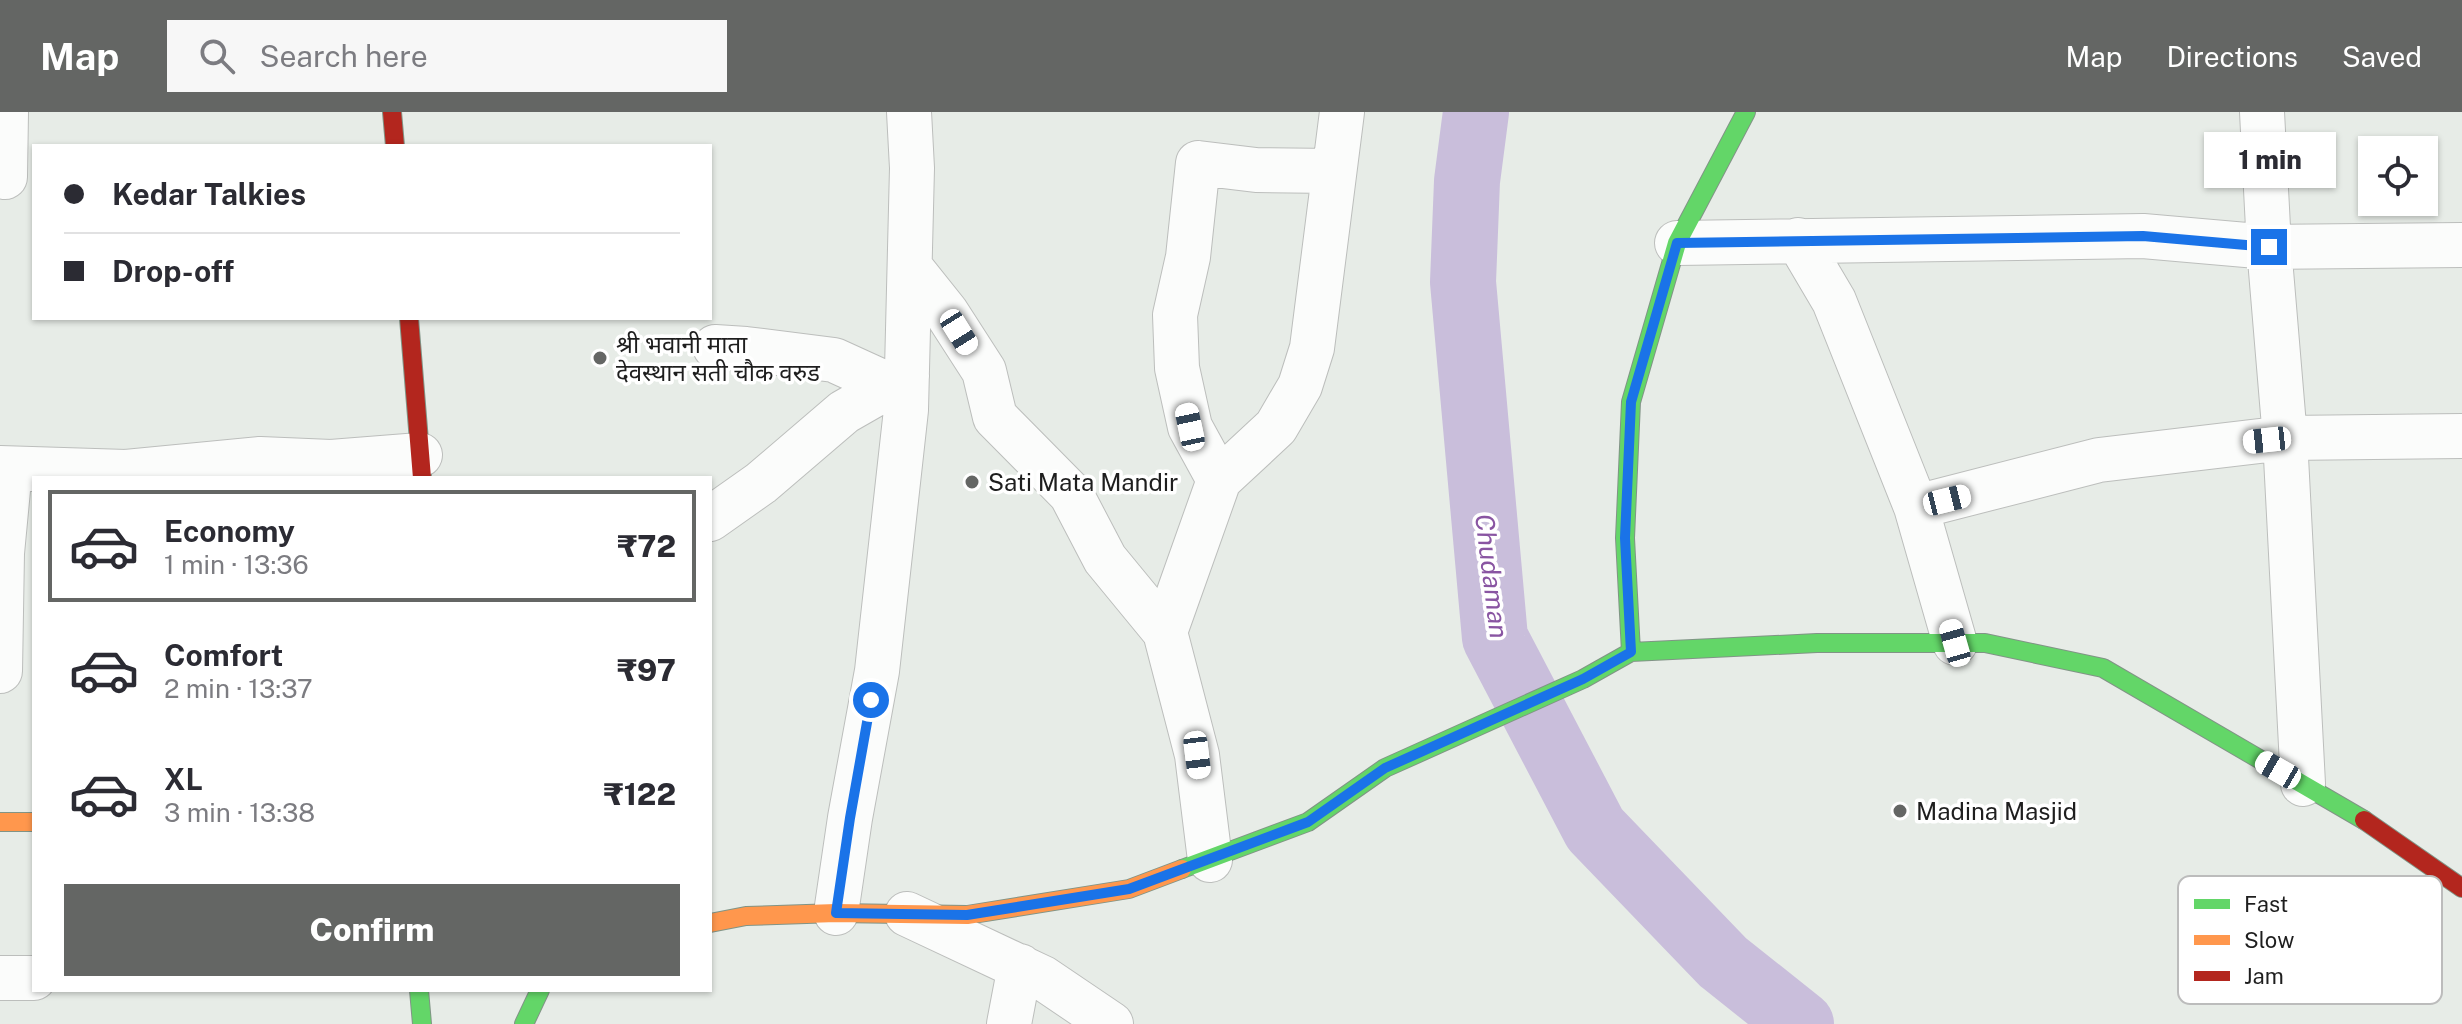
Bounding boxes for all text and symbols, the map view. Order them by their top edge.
search box [167,20,727,92]
text: Map [40,34,119,79]
icon: search [195,34,239,78]
text: Search here [259,38,428,74]
text: Map [2066,40,2122,73]
text: Directions [2166,40,2298,73]
text: Saved [2342,40,2422,73]
callout: 1 min [2203,131,2335,187]
map controls [2358,136,2438,216]
button: locate [2358,136,2438,216]
text: 1 min [2238,144,2302,175]
text: Kedar Talkies [112,176,306,212]
route end [2251,229,2287,265]
text: Drop-off [112,253,234,289]
car [936,305,982,359]
place label: श्री भवानी माता देवस्थान सती चौक वरुड [616,330,821,386]
marker: श्री भवानी माता देवस्थान सती चौक वरुड [591,349,609,367]
car [1173,401,1207,453]
car [2242,426,2292,454]
place label: Sati Mata Mandir [988,468,1178,496]
marker: Sati Mata Mandir [963,473,981,491]
car [1921,483,1973,517]
icon: car [68,510,140,582]
water label: Chudaman [1469,512,1515,640]
text: Economy [164,513,295,549]
text: ₹72 [617,528,676,564]
text: 1 min · 13:36 [164,549,309,580]
car [1937,617,1973,669]
icon: car [68,634,140,706]
text: Comfort [164,637,283,673]
text: ₹97 [617,652,676,688]
text: 2 min · 13:37 [164,673,313,704]
route start [853,682,889,718]
car [1182,730,1212,780]
car [2251,748,2305,792]
icon: car [68,758,140,830]
text: XL [164,761,203,797]
text: ₹122 [604,776,676,812]
text: 3 min · 13:38 [164,797,315,828]
place label: Madina Masjid [1916,797,2077,825]
marker: Madina Masjid [1891,802,1909,820]
legend [2178,876,2442,1004]
button: Confirm [64,884,680,976]
text: Fast [2244,891,2288,917]
text: Slow [2244,927,2294,953]
text: Jam [2244,963,2284,989]

